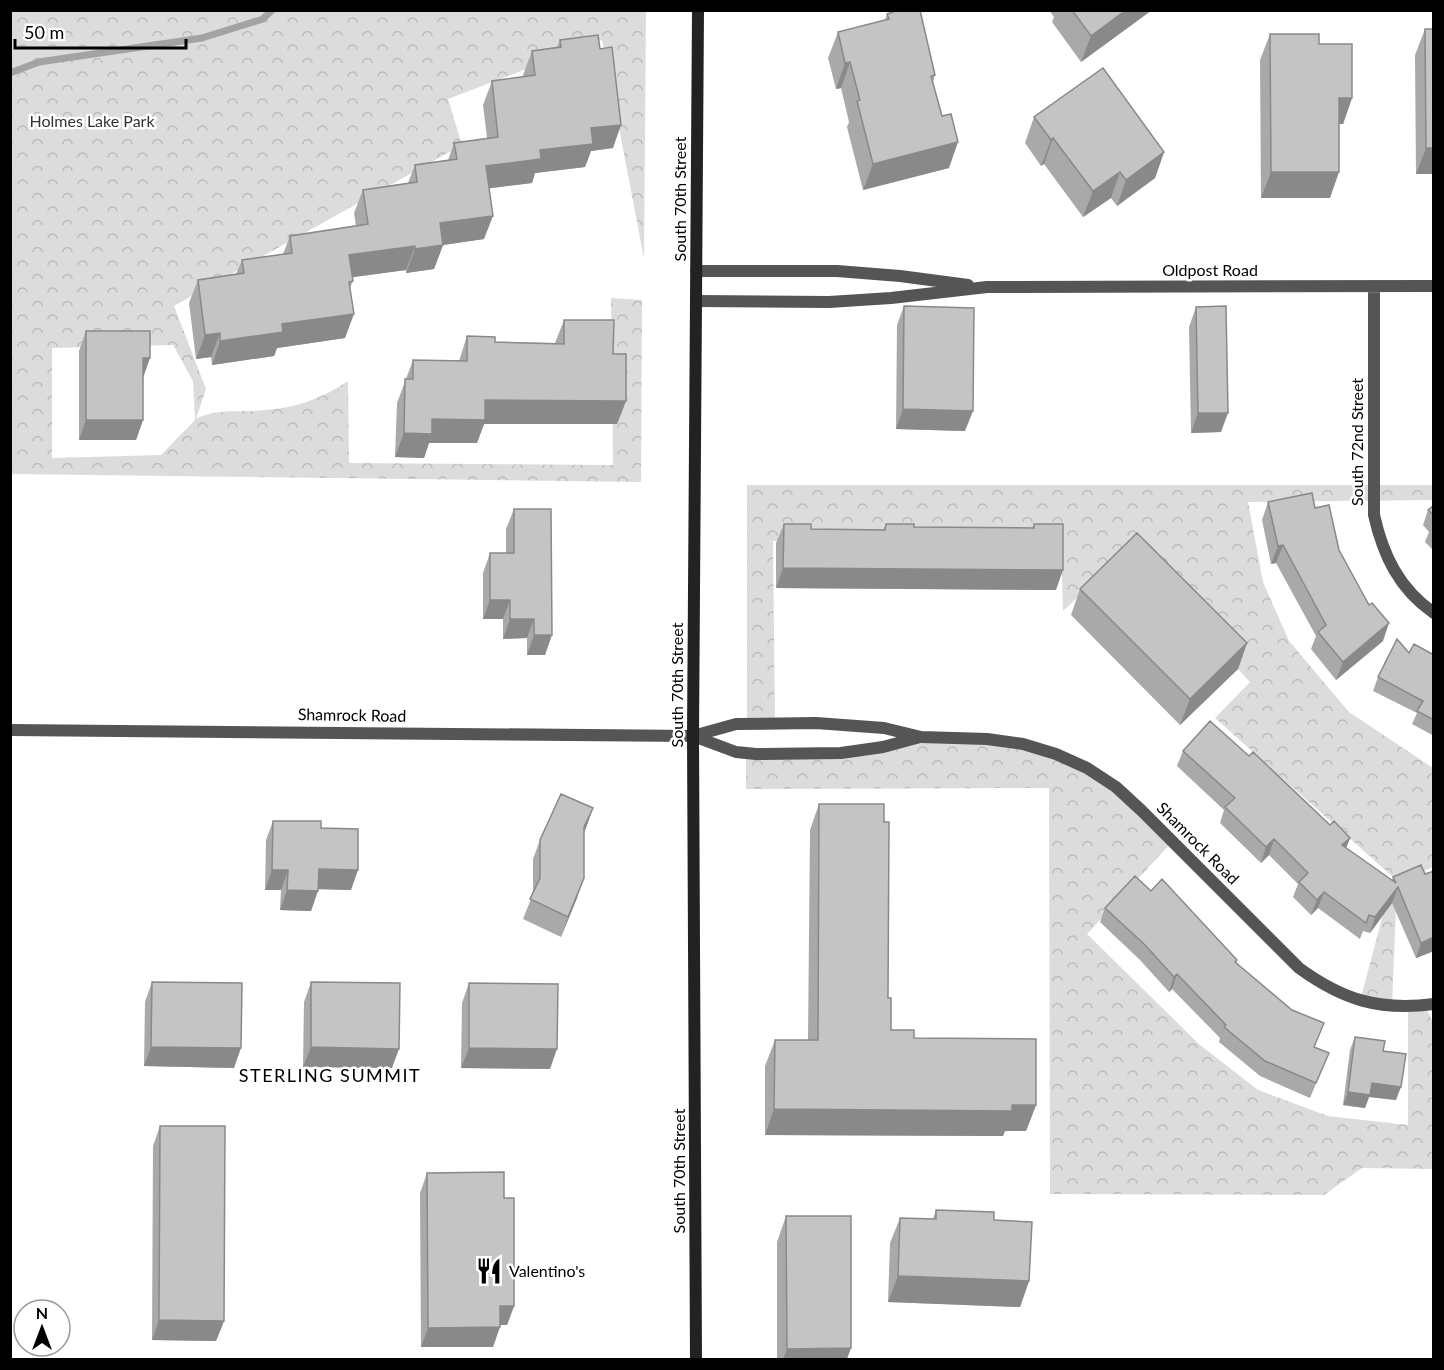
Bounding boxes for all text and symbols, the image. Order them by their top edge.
scale bar [15,12,186,50]
text: 50 m [24,21,64,43]
park label: Holmes Lake Park [29,111,155,130]
street label: South 70th Street [670,136,689,261]
street label: Oldpost Road [1162,260,1258,279]
street label: South 72nd Street [1347,378,1366,506]
street label: South 70th Street [667,622,686,747]
street label: Shamrock Road [298,704,406,725]
street label: Shamrock Road [1153,798,1243,888]
district label: STERLING SUMMIT [239,1064,421,1086]
street label: South 70th Street [669,1108,688,1233]
restaurant icon: Valentino's [474,1256,504,1286]
place label: Valentino's [509,1261,585,1280]
north arrow [12,1298,72,1358]
text: N [36,1303,48,1322]

